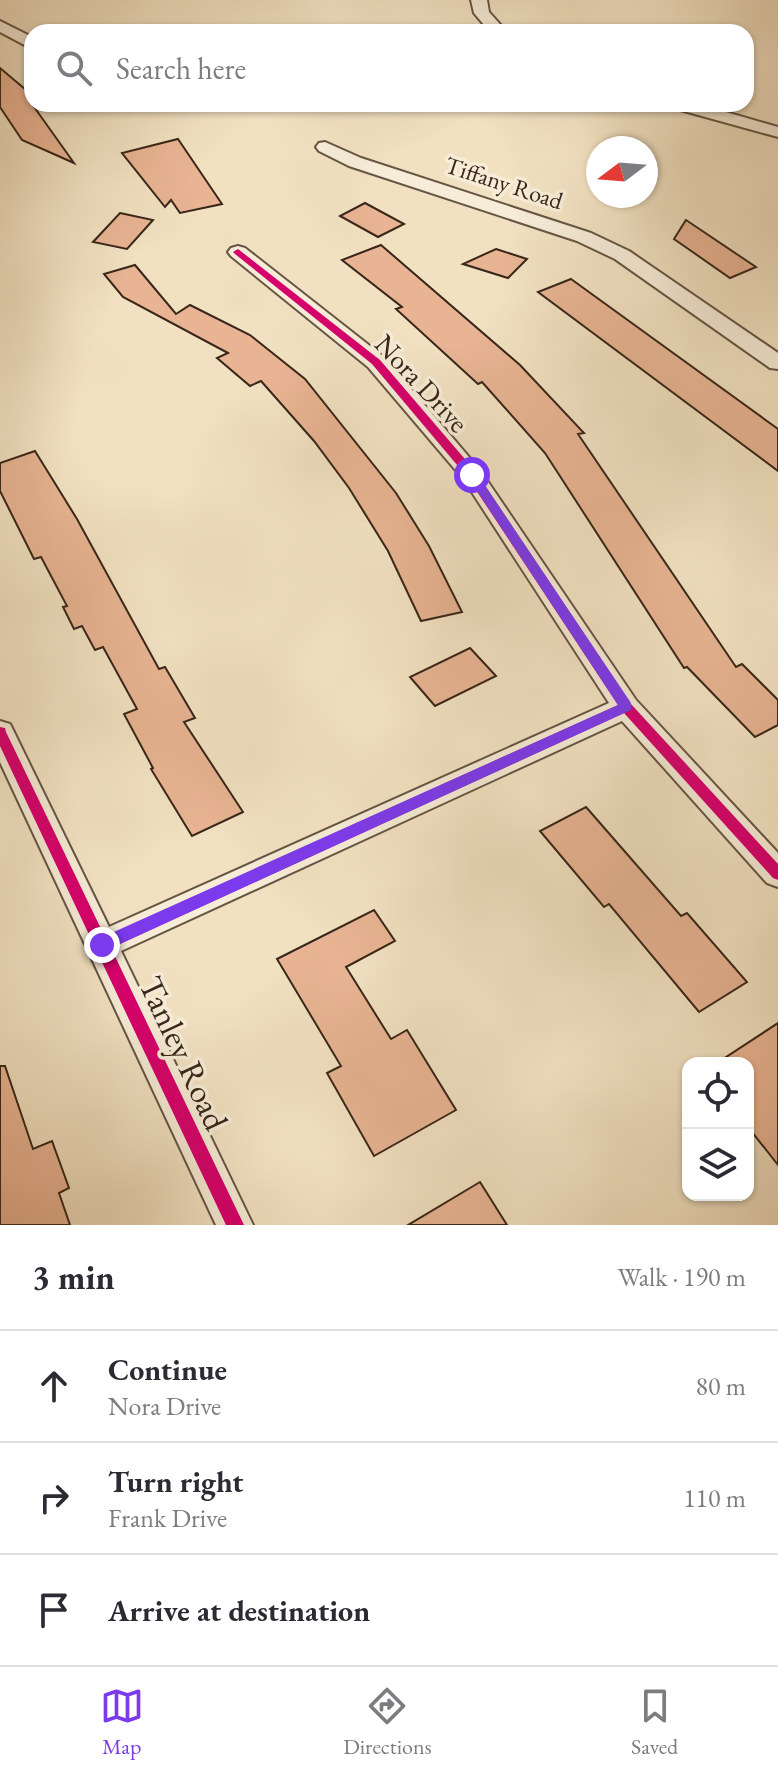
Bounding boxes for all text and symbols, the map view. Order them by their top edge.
search box [24,24,754,112]
icon: search [52,46,96,90]
text: Search here [116,49,246,88]
north arrow [586,136,658,208]
street label: Tiffany Road [441,149,568,216]
street label: Nora Drive [367,326,477,440]
route start [454,457,490,493]
route end [84,927,120,963]
street label: Tanley Road [129,969,239,1138]
map controls [682,1057,754,1201]
button: locate [682,1057,754,1129]
button: layers [682,1129,754,1201]
text: 3 min [32,1255,115,1299]
text: Walk · 190 m [618,1260,746,1294]
text: Continue [108,1350,227,1389]
icon: ahead [32,1364,76,1408]
text: 80 m [696,1369,746,1403]
text: Nora Drive [108,1389,221,1423]
text: Turn right [108,1462,244,1501]
icon: right [32,1476,76,1520]
text: 110 m [683,1481,746,1515]
text: Frank Drive [108,1501,227,1535]
icon: arrive [32,1588,76,1632]
text: Arrive at destination [108,1591,370,1630]
tab: Map [100,1684,144,1761]
tab: Directions [343,1684,432,1761]
tab: Saved [631,1684,678,1761]

